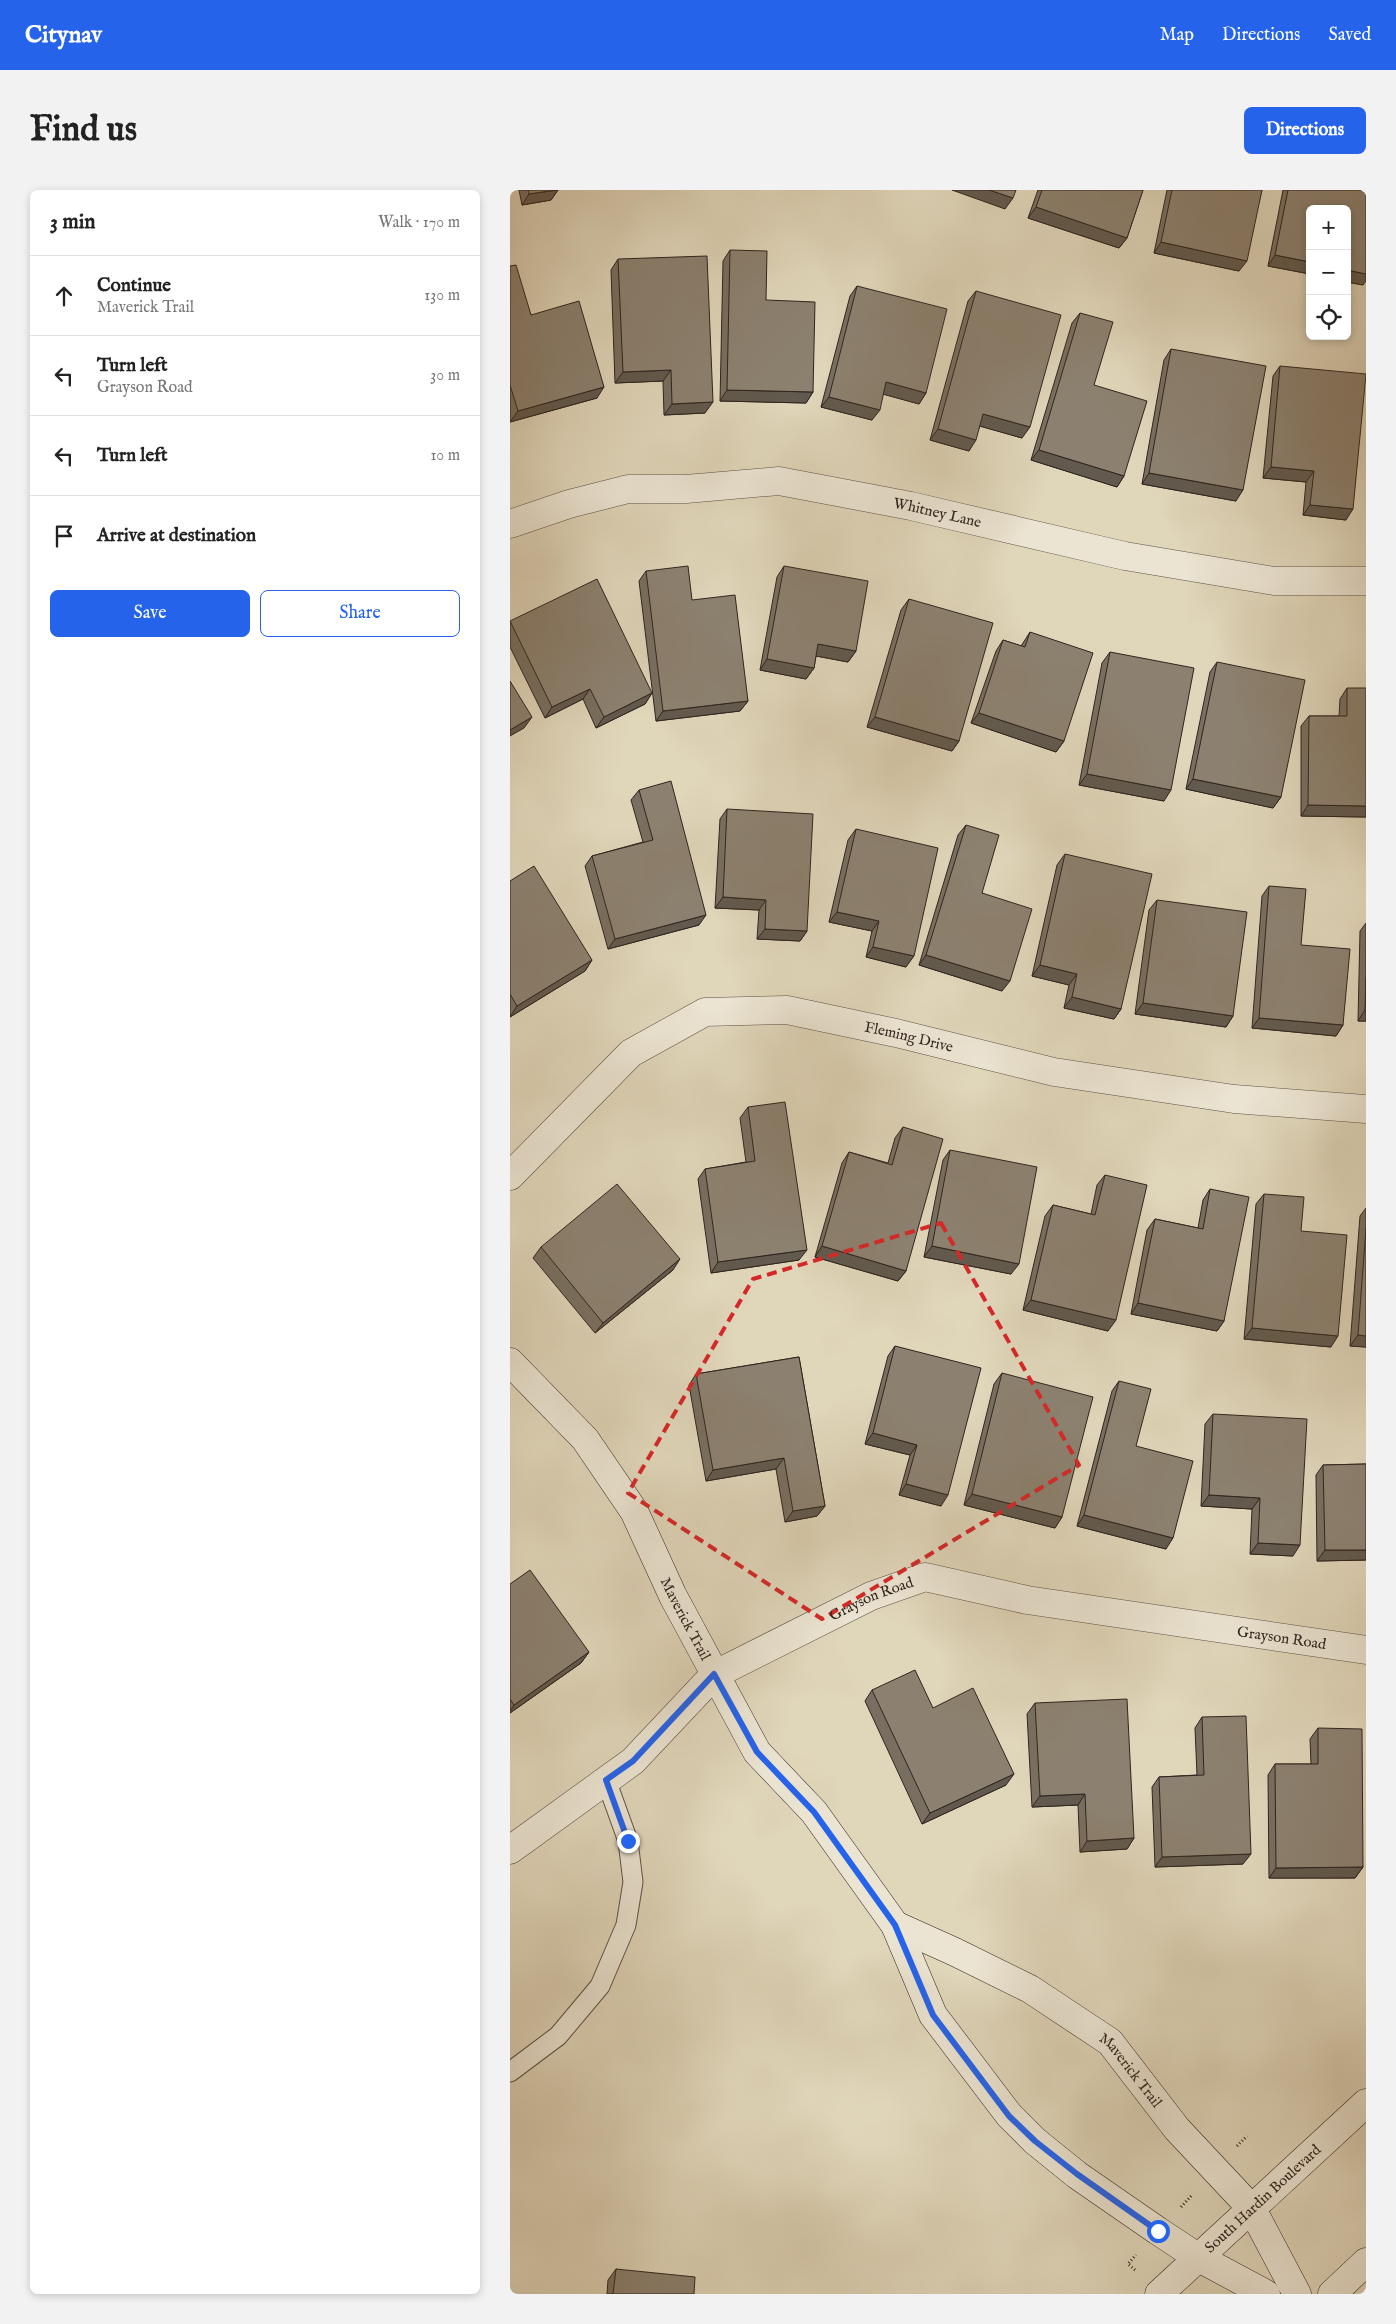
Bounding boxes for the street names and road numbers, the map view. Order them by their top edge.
street label: Whitney Lane [892,494,983,532]
street label: Fleming Drive [863,1018,955,1057]
street label: Grayson Road [826,1573,917,1625]
street label: Maverick Trail [656,1574,715,1664]
street label: Grayson Road [1236,1622,1328,1654]
street label: Maverick Trail [1095,2028,1167,2112]
street label: South Hardin Boulevard [1201,2140,1326,2257]

